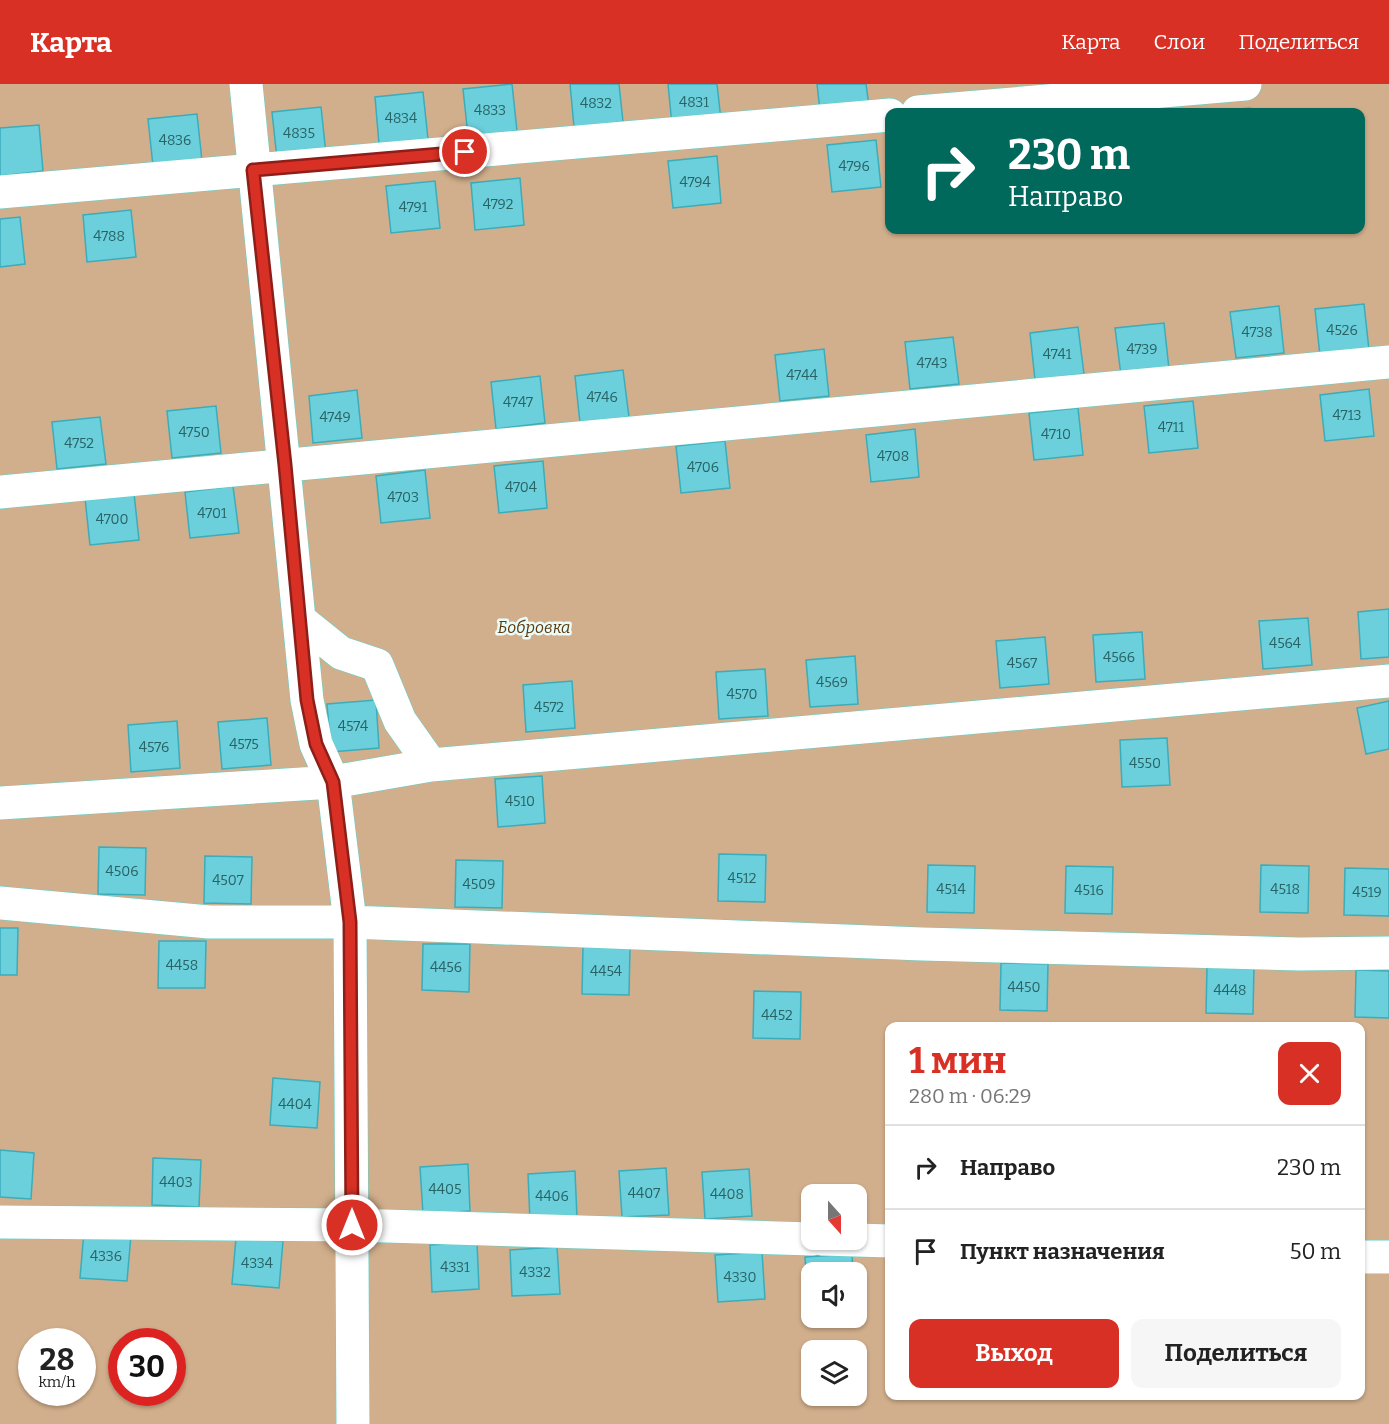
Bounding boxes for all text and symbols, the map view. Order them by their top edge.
text: Карта [30,26,112,59]
text: Карта [1061,29,1120,55]
text: Слои [1153,29,1205,55]
text: Поделиться [1238,29,1359,55]
house number: 4831 [679,94,709,111]
house number: 4832 [580,95,612,112]
house number: 4833 [474,102,506,119]
house number: 4834 [385,110,417,127]
house number: 4835 [283,125,315,142]
pin [439,126,490,177]
text: 230 m [1008,130,1130,180]
house number: 4836 [159,132,191,149]
icon: right [909,132,987,210]
icon: arrive [448,135,481,168]
house number: 4796 [838,158,870,175]
house number: 4794 [679,174,711,191]
text: Направо [1008,181,1123,213]
house number: 4792 [483,196,513,213]
house number: 4791 [399,199,428,216]
house number: 4788 [93,228,125,245]
house number: 4526 [1326,322,1358,339]
house number: 4738 [1241,324,1273,341]
house number: 4739 [1127,341,1157,358]
house number: 4741 [1043,346,1072,363]
house number: 4743 [916,355,948,372]
house number: 4744 [786,367,818,384]
house number: 4746 [586,389,618,406]
house number: 4747 [503,394,533,411]
house number: 4713 [1333,407,1361,424]
house number: 4749 [319,409,351,426]
house number: 4711 [1158,419,1185,436]
house number: 4750 [178,424,210,441]
house number: 4710 [1041,426,1071,443]
house number: 4752 [64,435,94,452]
house number: 4708 [877,448,909,465]
house number: 4706 [687,459,719,476]
house number: 4704 [505,479,537,496]
house number: 4703 [387,489,419,506]
house number: 4701 [197,505,227,522]
house number: 4700 [96,511,128,528]
park label: Бобровка [498,618,570,637]
house number: 4564 [1269,635,1301,652]
house number: 4566 [1103,649,1135,666]
house number: 4567 [1007,655,1037,672]
house number: 4569 [816,674,848,691]
house number: 4570 [726,686,758,703]
house number: 4572 [534,699,564,716]
house number: 4574 [338,718,368,735]
house number: 4575 [229,736,259,753]
house number: 4576 [139,739,169,756]
house number: 4550 [1129,755,1161,772]
house number: 4510 [505,793,535,810]
house number: 4506 [106,863,138,880]
house number: 4512 [728,870,756,887]
house number: 4507 [212,872,244,889]
house number: 4509 [463,876,495,893]
house number: 4514 [936,881,966,898]
house number: 4518 [1270,881,1300,898]
house number: 4516 [1074,882,1104,899]
house number: 4519 [1352,884,1382,901]
house number: 4458 [166,957,198,974]
house number: 4456 [430,959,462,976]
house number: 4454 [590,963,622,980]
house number: 4450 [1008,979,1040,996]
house number: 4448 [1213,982,1247,999]
house number: 4452 [761,1007,793,1024]
text: 1 мин [909,1039,1007,1083]
button: close [1278,1042,1341,1105]
text: 280 m · 06:29 [909,1084,1031,1108]
house number: 4404 [278,1096,312,1113]
icon: right [909,1151,942,1184]
text: Направо [960,1154,1055,1181]
text: 230 m [1277,1154,1341,1181]
house number: 4403 [159,1174,193,1191]
house number: 4405 [429,1181,461,1198]
north arrow [801,1184,867,1250]
map controls [801,1184,867,1406]
house number: 4407 [628,1185,660,1202]
house number: 4408 [710,1186,744,1203]
house number: 4406 [535,1188,569,1205]
position arrow [320,1193,384,1257]
icon: arrive [909,1235,942,1268]
text: Пункт назначения [960,1238,1165,1265]
text: 50 m [1290,1238,1341,1265]
house number: 4336 [90,1248,122,1265]
house number: 4334 [241,1255,273,1272]
house number: 4331 [440,1259,470,1276]
button: sound [801,1262,867,1328]
house number: 4332 [519,1264,551,1281]
house number: 4330 [724,1269,756,1286]
button: Выход [909,1319,1119,1388]
button: Поделиться [1131,1319,1341,1388]
speed limit sign: 30 [108,1328,186,1406]
button: layers [801,1340,867,1406]
text: 28 [40,1342,74,1378]
text: km/h [38,1373,76,1391]

